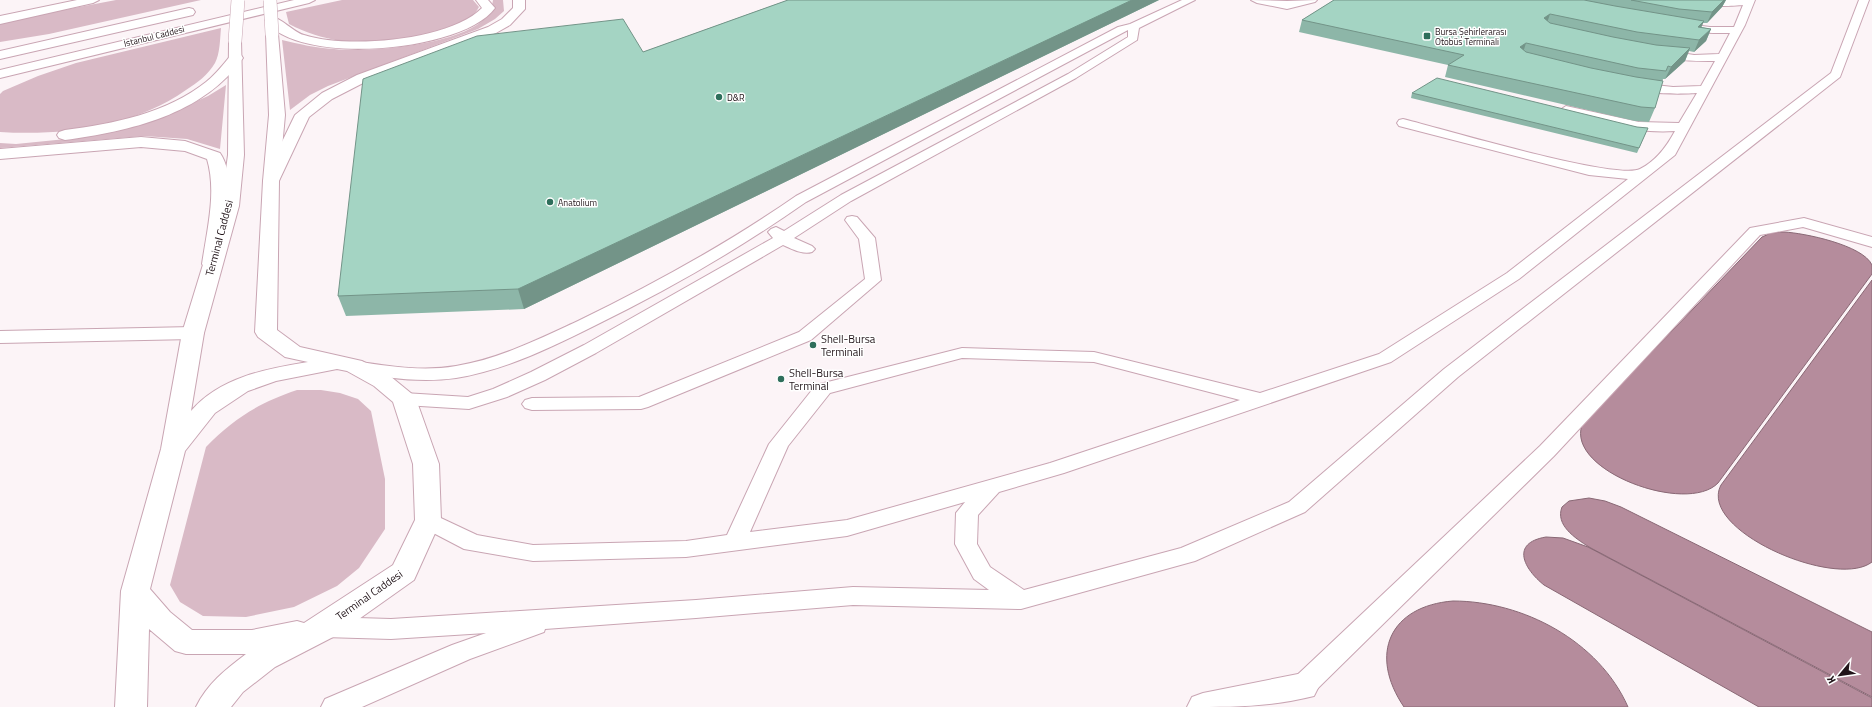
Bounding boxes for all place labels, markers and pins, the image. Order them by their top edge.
place label: Bursa Şehirlerarası Otobüs Terminali [1435,25,1507,48]
marker: Bursa Şehirlerarası Otobüs Terminali [1422,31,1432,41]
place label: D&R [727,91,745,104]
marker: D&R [714,92,724,102]
place label: Anatolium [558,196,597,209]
marker: Anatolium [545,197,555,207]
place label: Shell-Bursa Terminali [821,331,876,360]
marker: Shell-Bursa Terminali [808,340,818,350]
place label: Shell-Bursa Terminal [789,365,844,394]
marker: Shell-Bursa Terminal [776,374,786,384]

